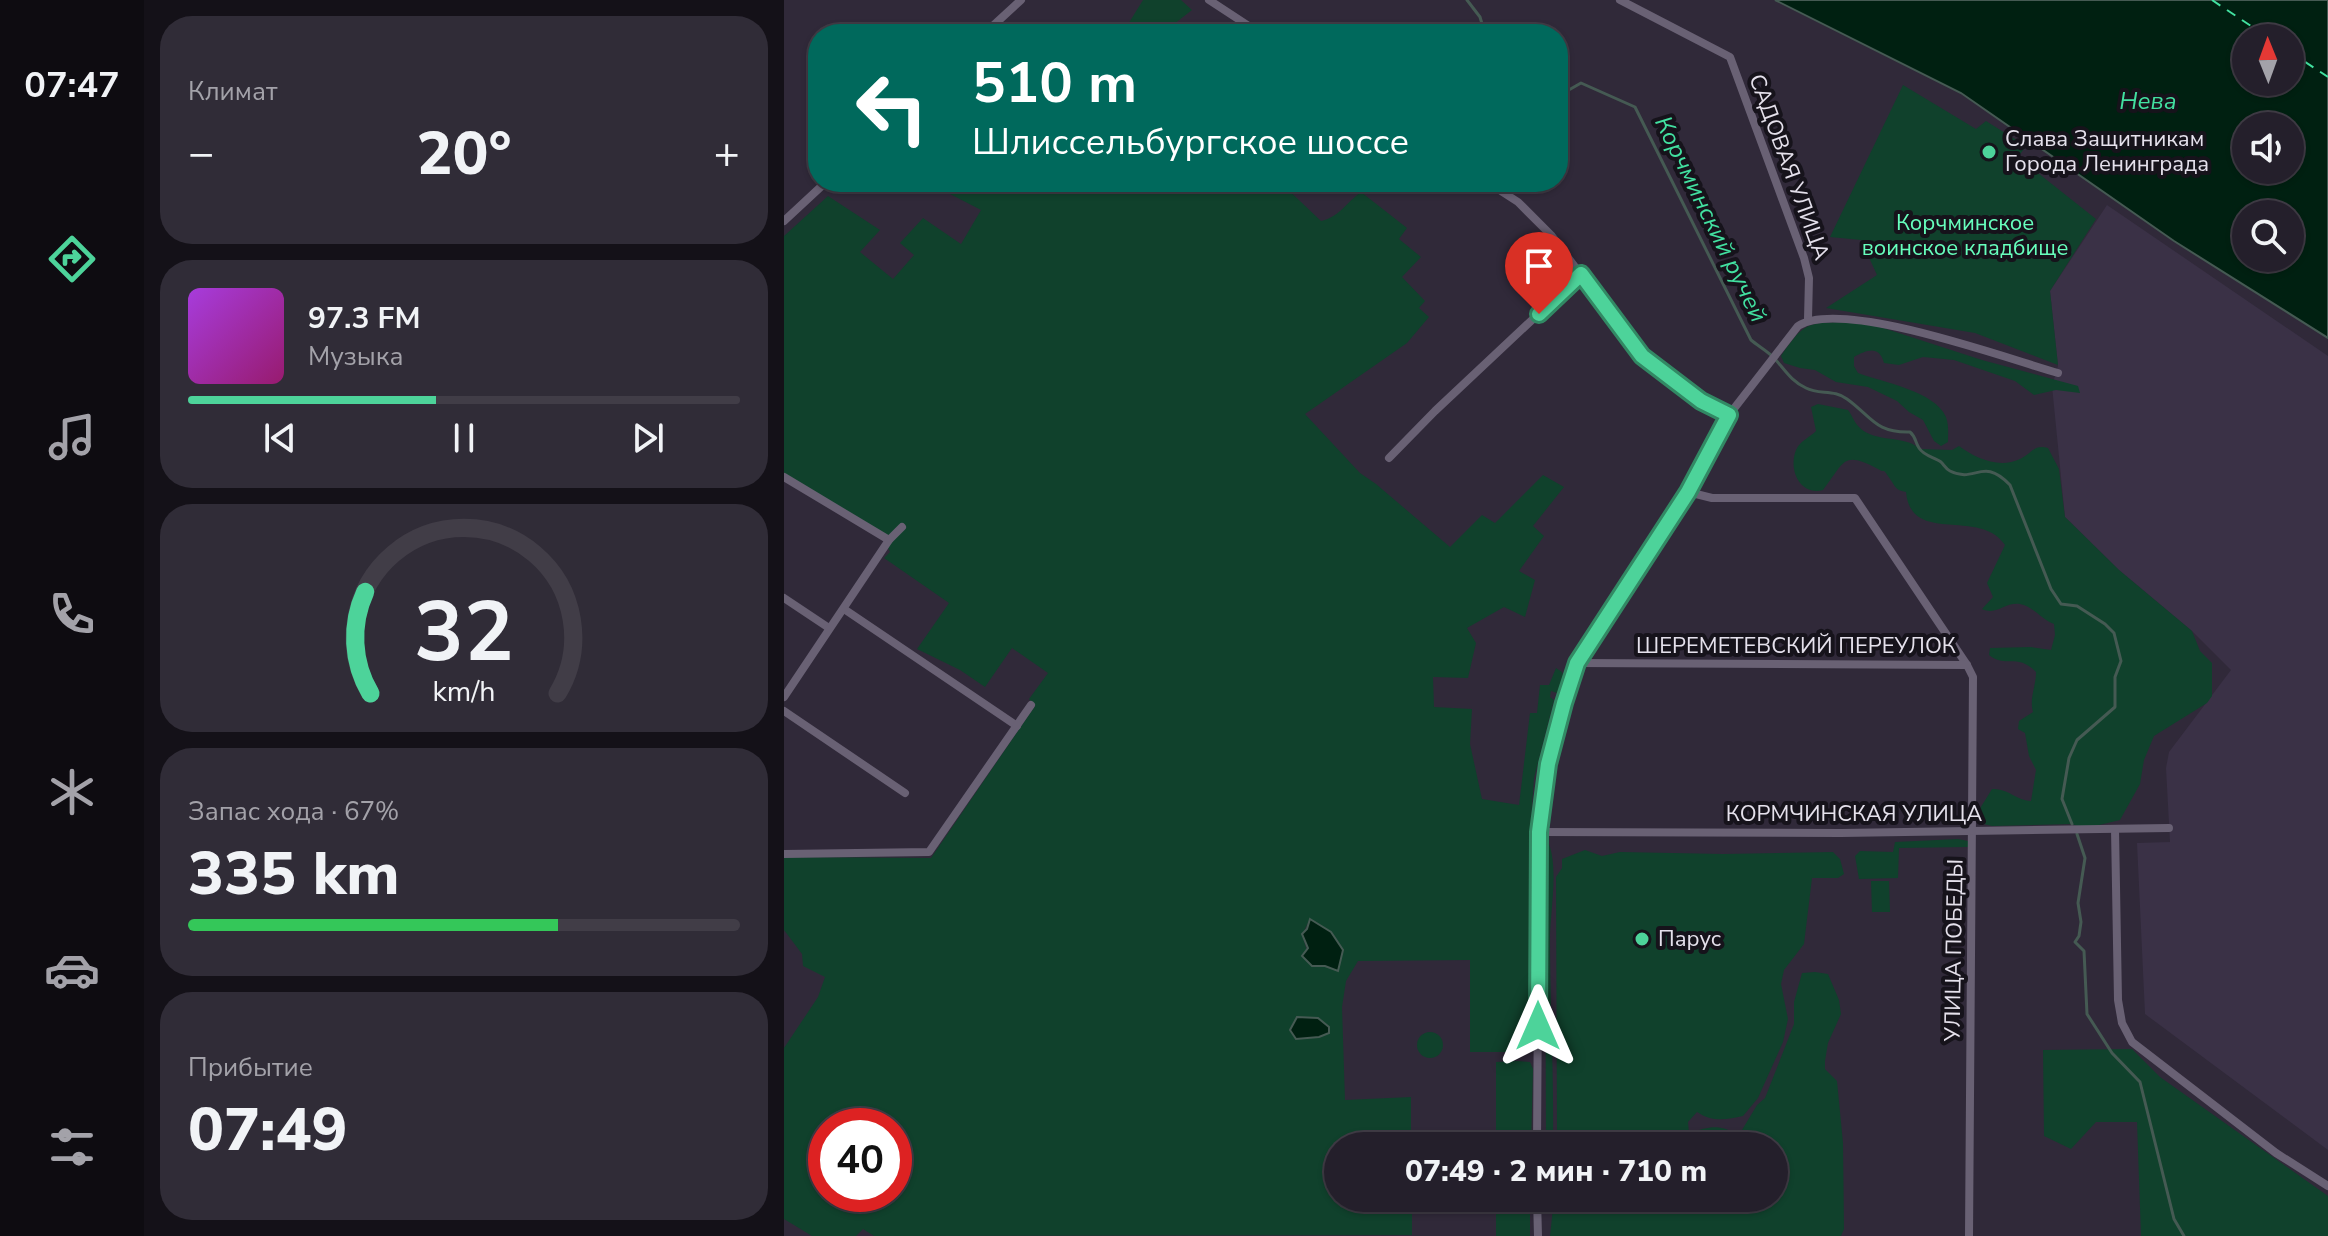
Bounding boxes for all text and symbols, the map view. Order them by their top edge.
north arrow [2232,24,2304,96]
map controls [2232,24,2304,272]
text: 510 m [972,45,1137,122]
icon: left [840,56,944,160]
text: 07:47 [24,61,120,110]
street label: САДОВАЯ УЛИЦА [1741,70,1837,264]
text: Климат [188,74,277,109]
water label: Нева [2119,85,2177,117]
water label: Корчминский ручей [1647,111,1775,327]
button: sound [2232,112,2304,184]
text: 20° [416,113,512,195]
text: Шлиссельбургское шоссе [972,118,1409,167]
text: − [188,124,214,184]
text: + [714,124,740,184]
place label: Слава Защитникам Города Ленинграда [2005,124,2209,179]
marker: Слава Защитникам Города Ленинграда [1980,143,1998,161]
button: search [2232,200,2304,272]
park label: Корчминское воинское кладбище [1862,208,2068,263]
icon: directions [44,231,100,287]
pin [1505,232,1573,314]
icon: arrive [1517,244,1561,288]
text: 97.3 FM [308,298,420,339]
text: Музыка [308,339,403,374]
icon: music [44,409,100,465]
icon: previous [258,416,302,460]
icon: pause [442,416,486,460]
icon: next [626,416,670,460]
text: 32 [414,576,514,689]
icon: phone [44,586,100,642]
street label: ШЕРЕМЕТЕВСКИЙ ПЕРЕУЛОК [1636,631,1956,661]
text: km/h [433,672,495,711]
icon: climate [44,764,100,820]
text: Запас хода · 67% [188,794,399,829]
street label: КОРМЧИНСКАЯ УЛИЦА [1726,799,1982,829]
text: 335 km [188,833,400,915]
street label: УЛИЦА ПОБЕДЫ [1937,858,1971,1043]
place label: Парус [1658,924,1721,954]
marker: Парус [1633,930,1651,948]
icon: car [44,942,100,998]
position arrow [1496,984,1580,1068]
text: Прибытие [188,1050,313,1085]
text: 07:49 [188,1089,348,1171]
speed limit sign: 40 [808,1108,912,1212]
icon: filters [44,1119,100,1175]
text: 07:49 · 2 мин · 710 m [1405,1151,1707,1192]

